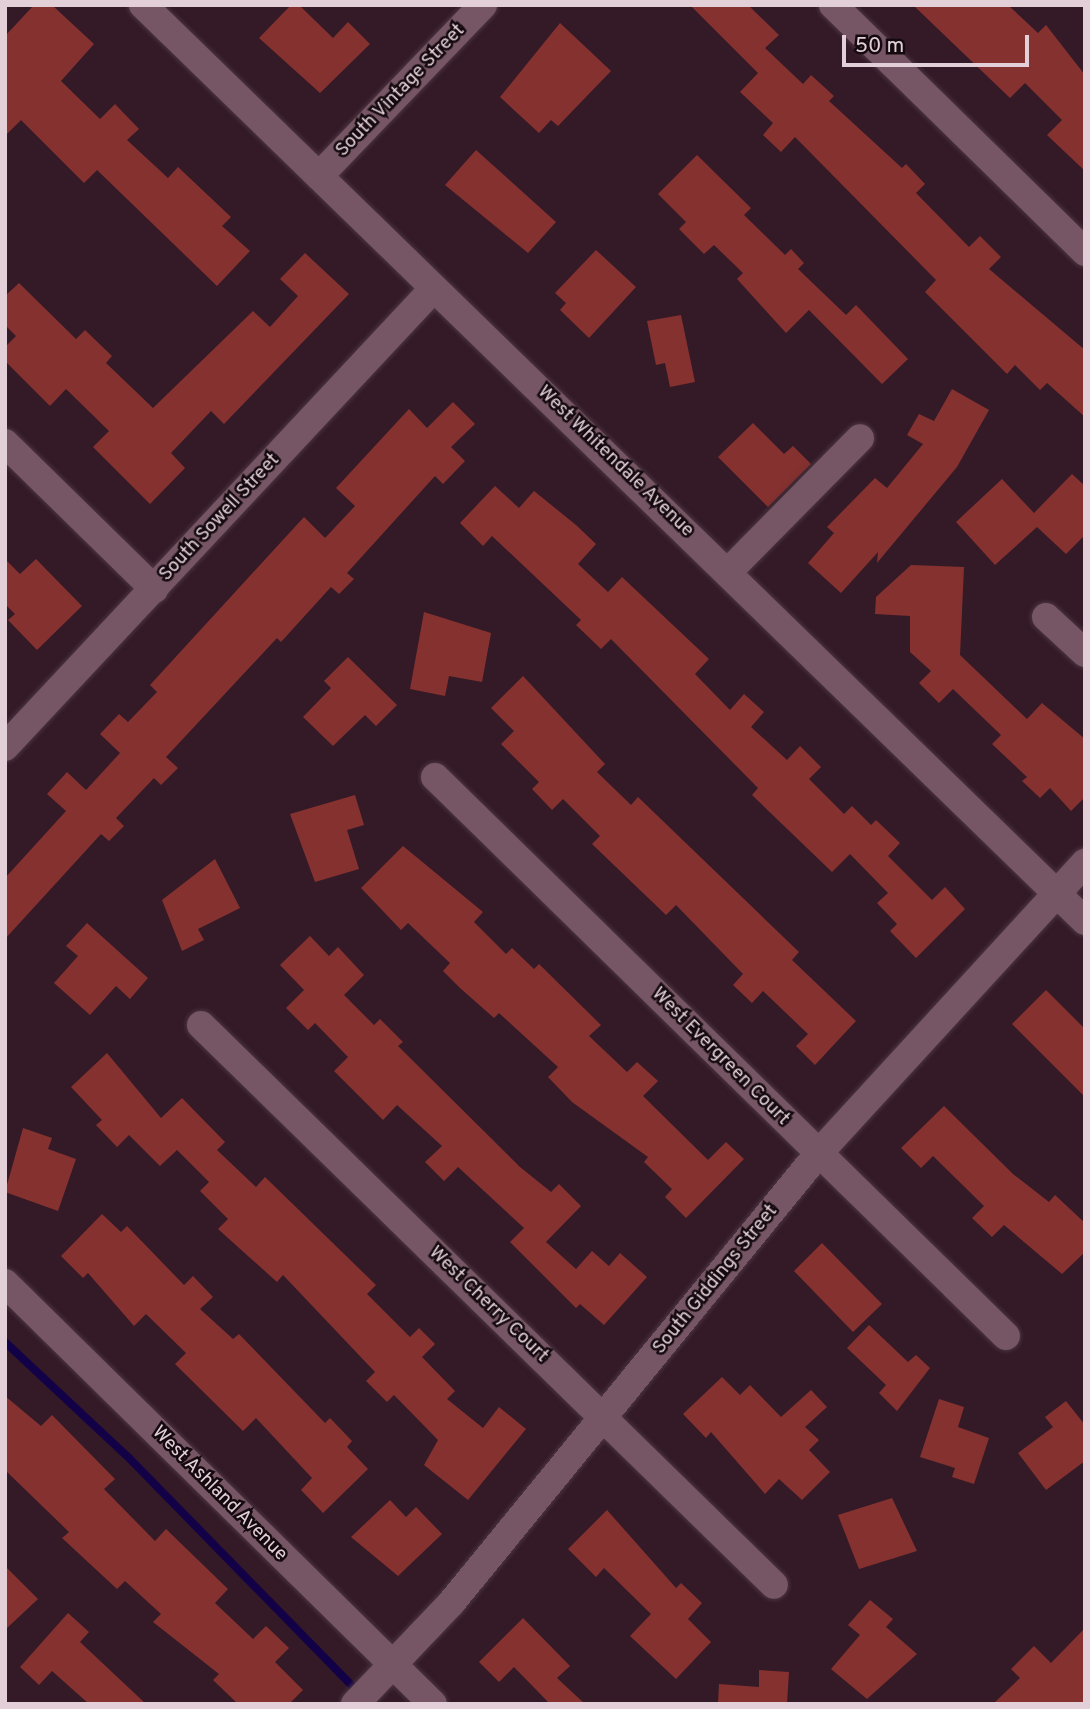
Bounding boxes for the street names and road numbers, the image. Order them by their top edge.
street label: South Vintage Street [331,19,471,163]
street label: West Whitendale Avenue [532,381,698,543]
street label: South Sowell Street [155,449,285,587]
street label: West Evergreen Court [646,983,794,1131]
street label: South Giddings Street [649,1201,783,1359]
street label: West Cherry Court [423,1242,553,1368]
street label: West Ashland Avenue [146,1421,292,1567]

